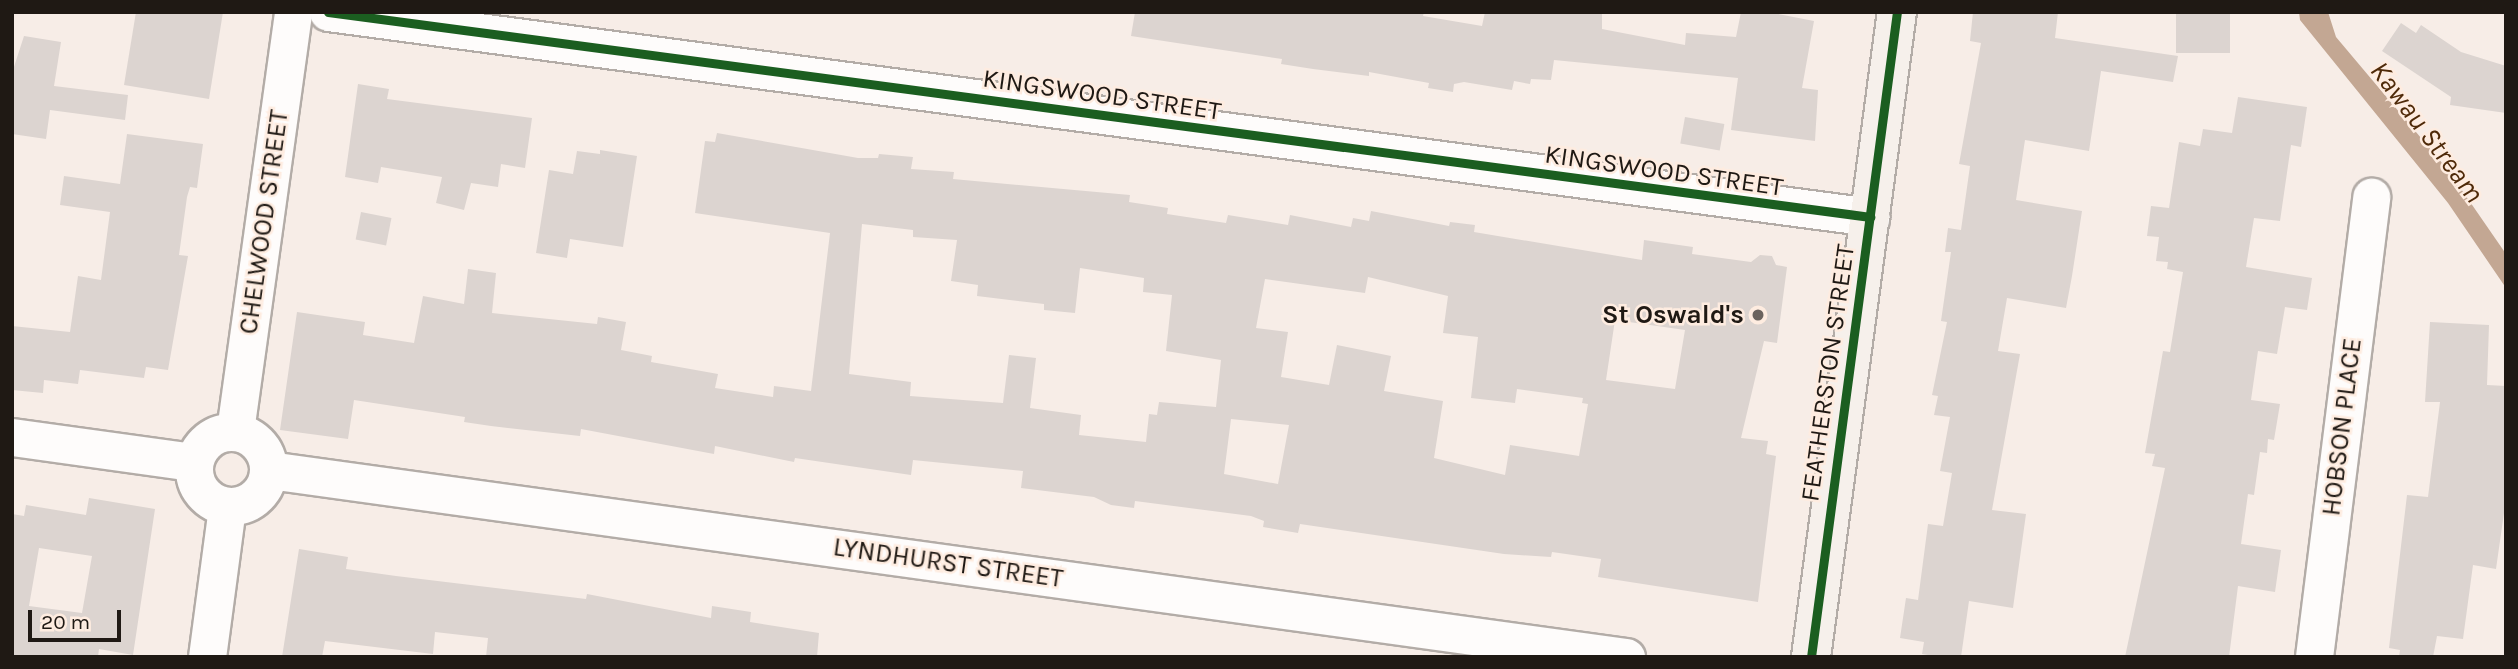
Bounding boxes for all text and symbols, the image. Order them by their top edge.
water label: Kawau Stream [2363,55,2491,209]
street label: KINGSWOOD STREET [981,63,1223,127]
street label: CHELWOOD STREET [233,108,295,336]
street label: KINGSWOOD STREET [1543,139,1785,203]
street label: FEATHERSTON STREET [1795,242,1861,504]
place label: St Oswald's [1602,299,1744,331]
marker: St Oswald's [1750,307,1766,323]
street label: HOBSON PLACE [2316,336,2368,518]
street label: LYNDHURST STREET [831,531,1065,595]
scale bar [32,596,124,640]
text: 20 m [41,610,90,634]

